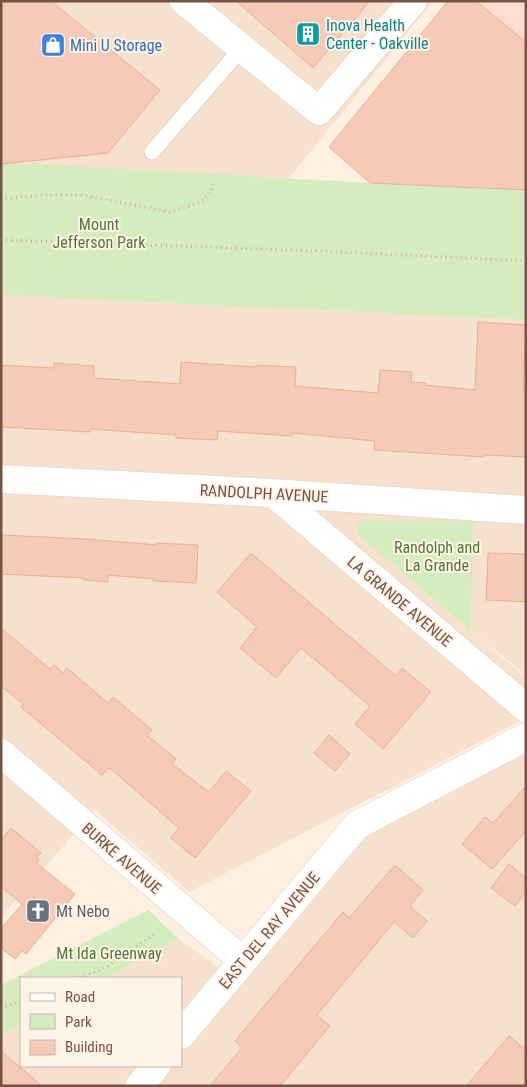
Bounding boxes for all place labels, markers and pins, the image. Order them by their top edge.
place label: Inova Health Center - Oakville [326,16,429,53]
building icon: Inova Health Center - Oakville [295,21,321,47]
shop icon: Mini U Storage [40,32,66,58]
place label: Mini U Storage [70,36,162,55]
church icon: Mt Nebo [25,898,51,924]
place label: Mt Nebo [56,902,110,921]

